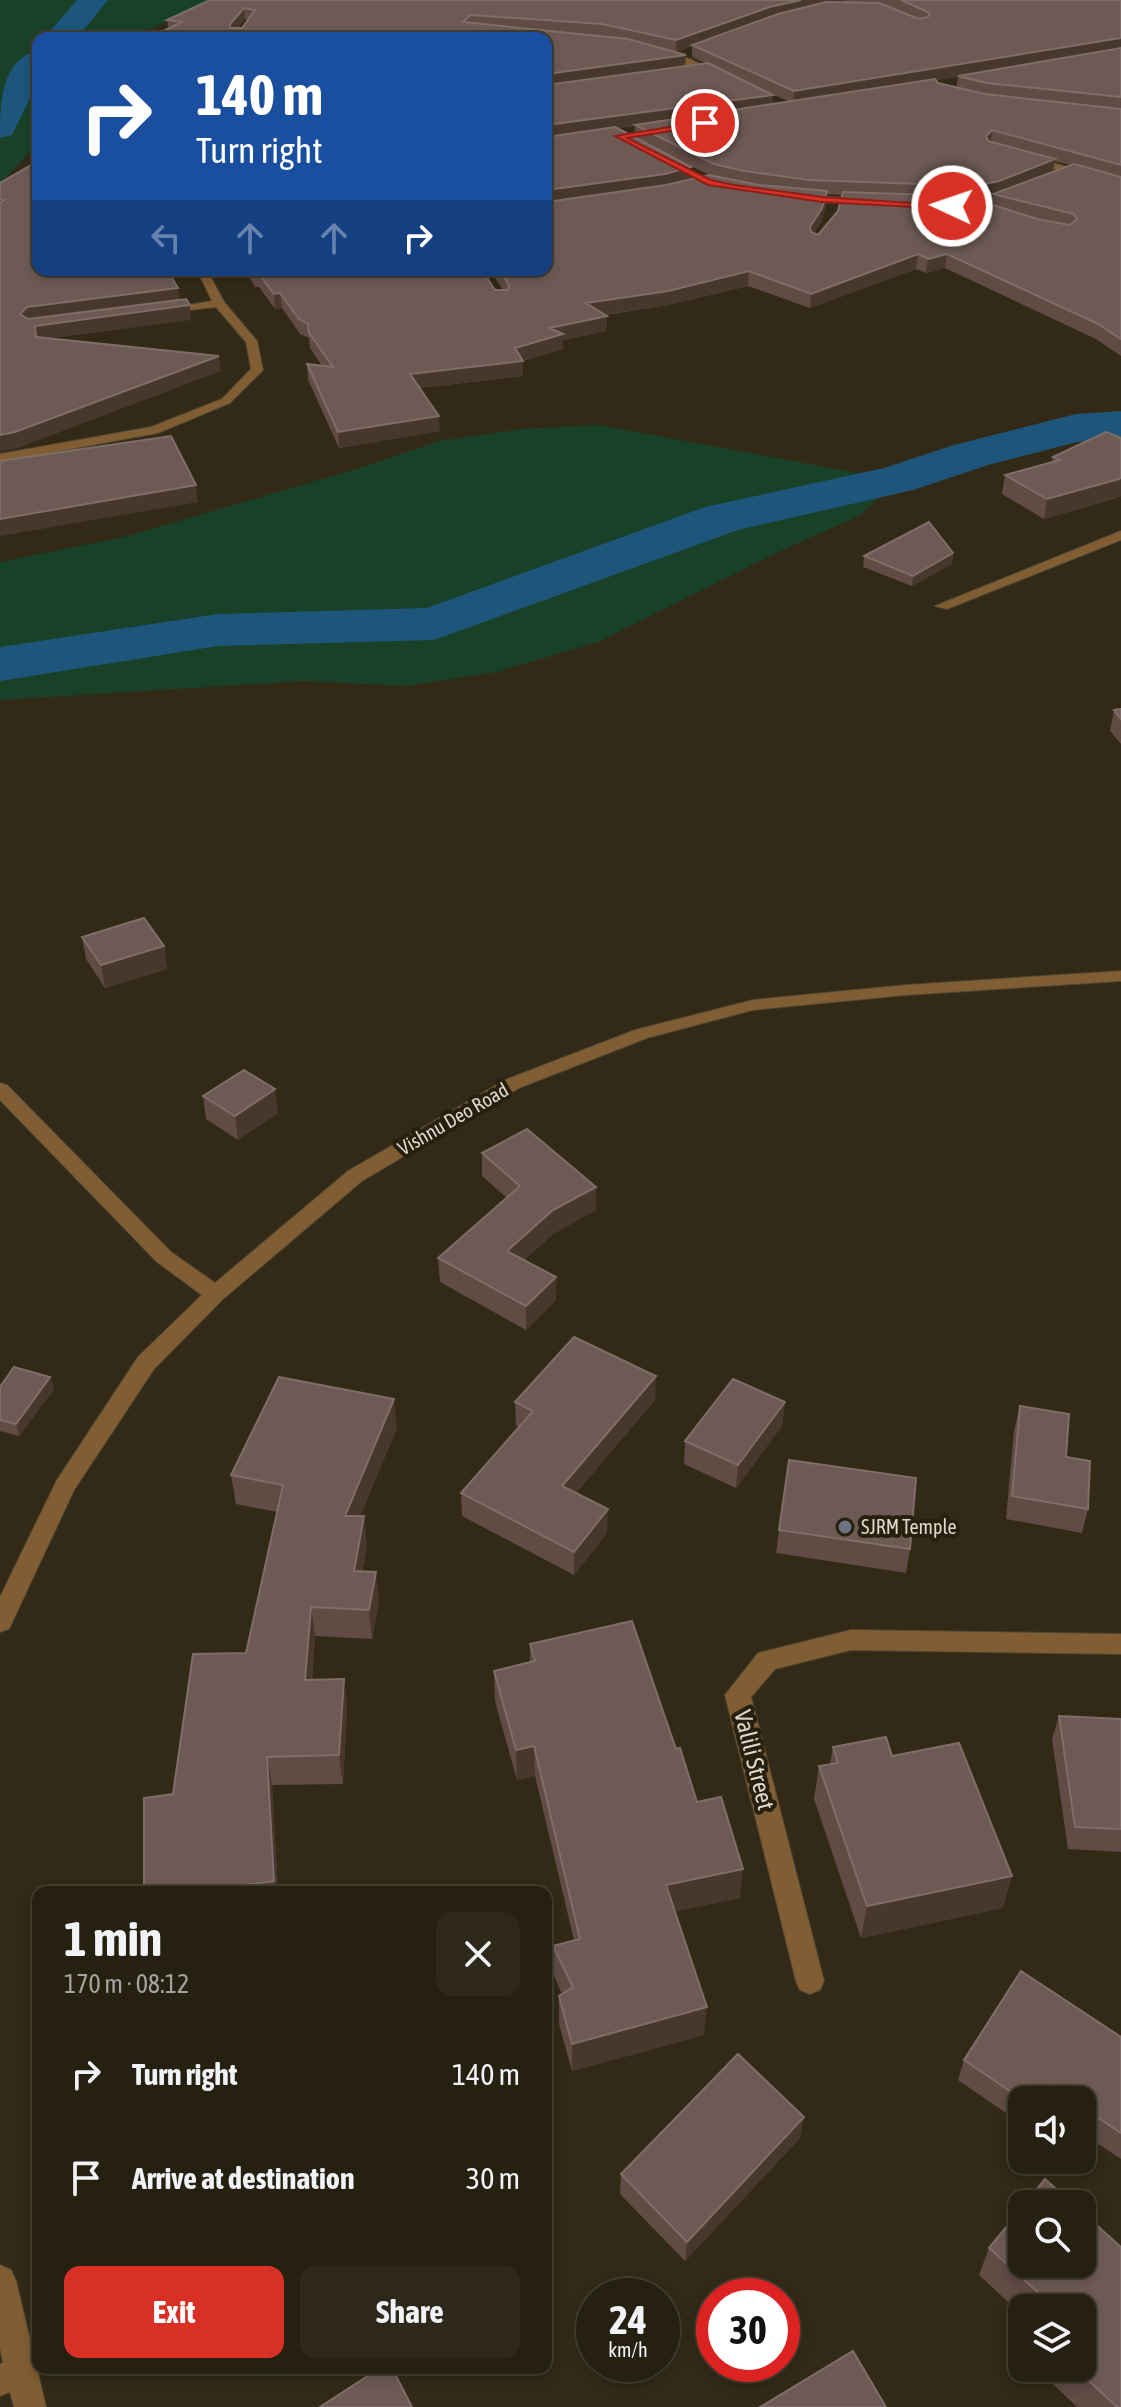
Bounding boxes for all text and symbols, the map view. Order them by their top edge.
text: 140 m [196,63,323,127]
icon: right [64,64,168,168]
pin [671,89,739,157]
icon: arrive [683,101,727,145]
text: Turn right [196,129,323,171]
position arrow [910,164,994,248]
icon: left [144,216,188,260]
icon: ahead [228,216,272,260]
icon: ahead [312,216,356,260]
icon: right [396,216,440,260]
street label: Vishnu Deo Road [393,1078,512,1159]
place label: SJRM Temple [861,1515,957,1538]
marker: SJRM Temple [836,1518,854,1536]
street label: Valili Street [729,1707,780,1813]
text: 1 min [64,1911,162,1966]
button: close [436,1912,520,1996]
text: 170 m · 08:12 [64,1969,189,1999]
icon: right [64,2052,108,2096]
text: Turn right [132,2057,238,2091]
text: 140 m [452,2057,520,2091]
map controls [1008,2086,1096,2382]
button: sound [1008,2086,1096,2174]
icon: arrive [64,2156,108,2200]
text: Arrive at destination [132,2161,354,2195]
text: 30 m [466,2161,520,2195]
button: search [1008,2190,1096,2278]
button: Exit [64,2266,284,2358]
button: Share [300,2266,520,2358]
speed limit sign: 30 [696,2278,800,2382]
button: layers [1008,2294,1096,2382]
text: 24 [609,2297,647,2342]
text: km/h [608,2338,648,2361]

